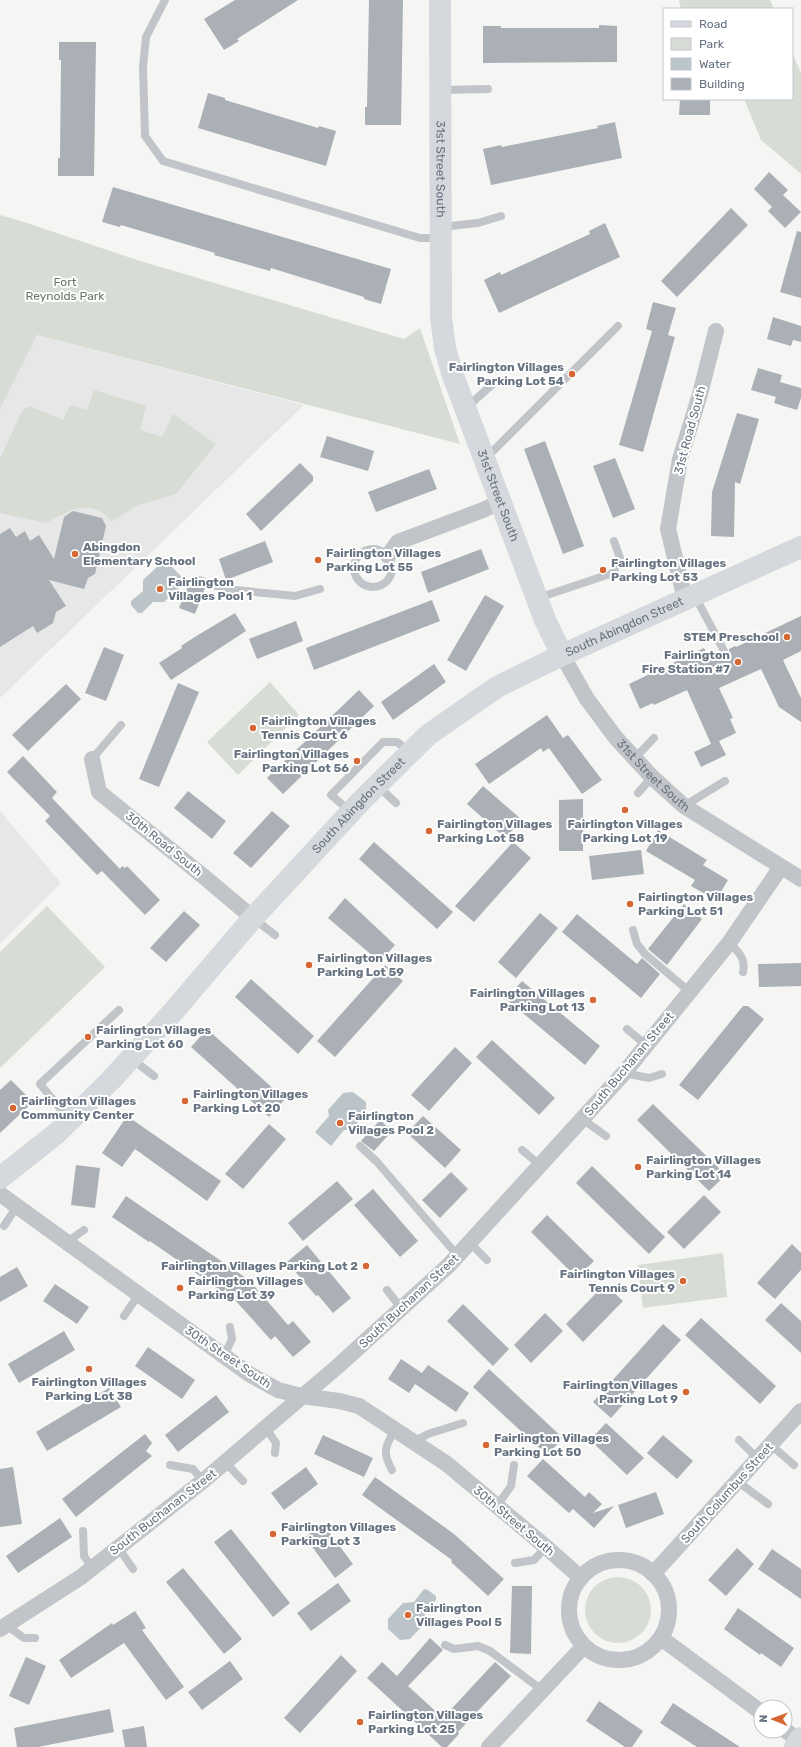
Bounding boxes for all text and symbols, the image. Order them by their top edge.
legend [663,8,793,100]
text: Road [699,17,727,31]
text: Park [699,37,725,51]
text: Water [699,57,731,71]
text: Building [699,77,745,91]
street label: 31st Street South [433,120,448,218]
park label: Fort Reynolds Park [25,275,105,303]
place label: Fairlington Villages Parking Lot 54 [449,360,564,388]
marker: Fairlington Villages Parking Lot 54 [567,369,577,379]
street label: 31st Road South [671,384,709,476]
street label: 31st Street South [474,447,522,543]
place label: Abingdon Elementary School [83,540,195,568]
place label: Fairlington Villages Parking Lot 55 [326,546,442,574]
marker: Abingdon Elementary School [70,549,80,559]
marker: Fairlington Villages Parking Lot 55 [313,555,323,565]
place label: Fairlington Villages Parking Lot 53 [611,556,727,584]
marker: Fairlington Villages Parking Lot 53 [598,565,608,575]
place label: Fairlington Villages Pool 1 [168,575,252,603]
marker: Fairlington Villages Pool 1 [155,584,165,594]
street label: South Abingdon Street [563,594,686,659]
place label: STEM Preschool [683,630,779,644]
marker: STEM Preschool [782,632,792,642]
place label: Fairlington Fire Station #7 [642,648,730,676]
marker: Fairlington Fire Station #7 [733,657,743,667]
place label: Fairlington Villages Tennis Court 6 [261,714,377,742]
marker: Fairlington Villages Tennis Court 6 [248,723,258,733]
street label: 31st Street South [614,736,692,815]
place label: Fairlington Villages Parking Lot 56 [234,747,349,775]
street label: South Abingdon Street [309,754,408,856]
marker: Fairlington Villages Parking Lot 56 [352,756,362,766]
marker: Fairlington Villages Parking Lot 19 [620,805,630,815]
street label: 30th Road South [123,809,205,879]
place label: Fairlington Villages Parking Lot 58 [437,817,553,845]
place label: Fairlington Villages Parking Lot 19 [567,817,683,845]
marker: Fairlington Villages Parking Lot 58 [424,826,434,836]
place label: Fairlington Villages Parking Lot 51 [638,890,754,918]
marker: Fairlington Villages Parking Lot 51 [625,899,635,909]
place label: Fairlington Villages Parking Lot 59 [317,951,433,979]
marker: Fairlington Villages Parking Lot 59 [304,960,314,970]
place label: Fairlington Villages Parking Lot 13 [470,986,585,1014]
marker: Fairlington Villages Parking Lot 13 [588,995,598,1005]
street label: South Buchanan Street [581,1009,677,1119]
place label: Fairlington Villages Parking Lot 60 [96,1023,212,1051]
marker: Fairlington Villages Parking Lot 60 [83,1032,93,1042]
place label: Fairlington Villages Parking Lot 20 [193,1087,309,1115]
place label: Fairlington Villages Community Center [21,1094,137,1122]
marker: Fairlington Villages Parking Lot 20 [180,1096,190,1106]
marker: Fairlington Villages Community Center [8,1103,18,1113]
place label: Fairlington Villages Pool 2 [348,1109,434,1137]
marker: Fairlington Villages Pool 2 [335,1118,345,1128]
place label: Fairlington Villages Parking Lot 14 [646,1153,762,1181]
marker: Fairlington Villages Parking Lot 14 [633,1162,643,1172]
street label: South Buchanan Street [356,1251,462,1351]
place label: Fairlington Villages Parking Lot 2 [161,1259,358,1273]
marker: Fairlington Villages Parking Lot 2 [361,1261,371,1271]
place label: Fairlington Villages Tennis Court 9 [560,1267,675,1295]
place label: Fairlington Villages Parking Lot 39 [188,1274,304,1302]
marker: Fairlington Villages Tennis Court 9 [678,1276,688,1286]
marker: Fairlington Villages Parking Lot 39 [175,1283,185,1293]
street label: 30th Street South [182,1323,274,1391]
marker: Fairlington Villages Parking Lot 38 [84,1364,94,1374]
place label: Fairlington Villages Parking Lot 38 [31,1375,147,1403]
place label: Fairlington Villages Parking Lot 9 [563,1378,678,1406]
marker: Fairlington Villages Parking Lot 9 [681,1387,691,1397]
place label: Fairlington Villages Parking Lot 50 [494,1431,610,1459]
marker: Fairlington Villages Parking Lot 50 [481,1440,491,1450]
street label: South Columbus Street [678,1440,776,1546]
street label: South Buchanan Street [107,1466,219,1558]
street label: 30th Street South [471,1483,557,1559]
place label: Fairlington Villages Parking Lot 3 [281,1520,397,1548]
marker: Fairlington Villages Parking Lot 3 [268,1529,278,1539]
place label: Fairlington Villages Pool 5 [416,1601,502,1629]
marker: Fairlington Villages Pool 5 [403,1610,413,1620]
north arrow [753,1699,793,1739]
place label: Fairlington Villages Parking Lot 25 [368,1708,484,1736]
text: N [757,1715,770,1723]
marker: Fairlington Villages Parking Lot 25 [355,1717,365,1727]

